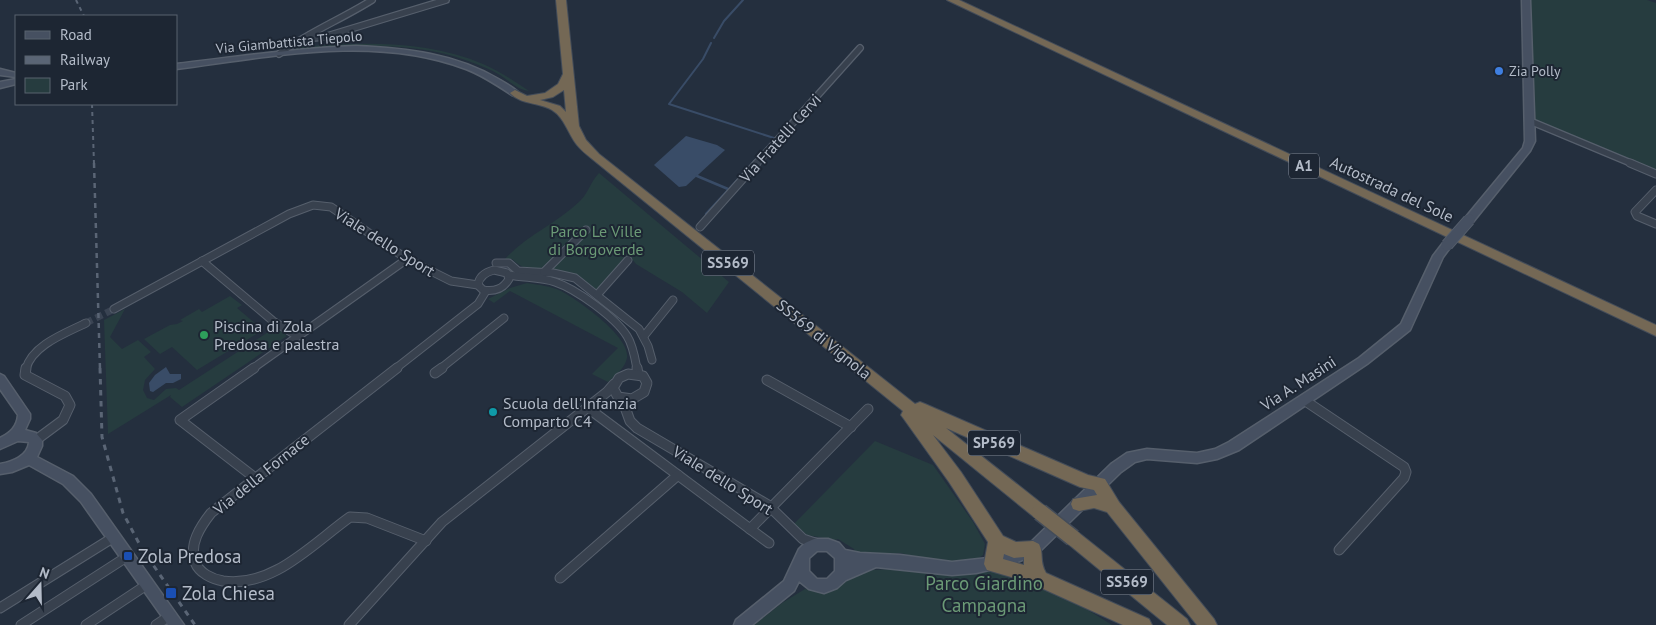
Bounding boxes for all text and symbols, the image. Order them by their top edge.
legend [15,15,178,105]
text: Road [60,25,92,44]
street label: Via Giambattista Tiepolo [214,27,363,57]
text: Railway [60,50,110,69]
place label: Zia Polly [1509,62,1561,80]
marker: Zia Polly [1493,65,1505,77]
text: Park [60,75,88,94]
street label: Via Fratelli Cervi [734,89,825,187]
street label: Autostrada del Sole [1327,152,1457,226]
road number: A1 [1289,154,1319,178]
street label: Viale dello Sport [330,203,439,281]
park label: Parco Le Ville di Borgoverde [548,221,644,259]
road number: SS569 [702,250,754,276]
street label: SS569 di Vignola [773,295,875,383]
place label: Piscina di Zola Predosa e palestra [214,316,339,354]
marker: Piscina di Zola Predosa e palestra [198,329,210,341]
street label: Via A. Masini [1256,351,1339,415]
place label: Scuola dell'Infanzia Comparto C4 [503,393,637,431]
marker: Scuola dell'Infanzia Comparto C4 [487,406,499,418]
street label: Via della Fornace [208,429,313,519]
road number: SP569 [968,430,1020,456]
street label: Viale dello Sport [668,441,777,519]
place label: Zola Predosa [138,544,242,568]
marker: Zola Predosa [122,550,134,562]
north arrow [15,560,65,610]
text: N [37,563,52,583]
road number: SS569 [1101,570,1153,594]
park label: Parco Giardino Campagna [925,571,1043,617]
place label: Zola Chiesa [182,581,275,605]
marker: Zola Chiesa [164,586,178,600]

